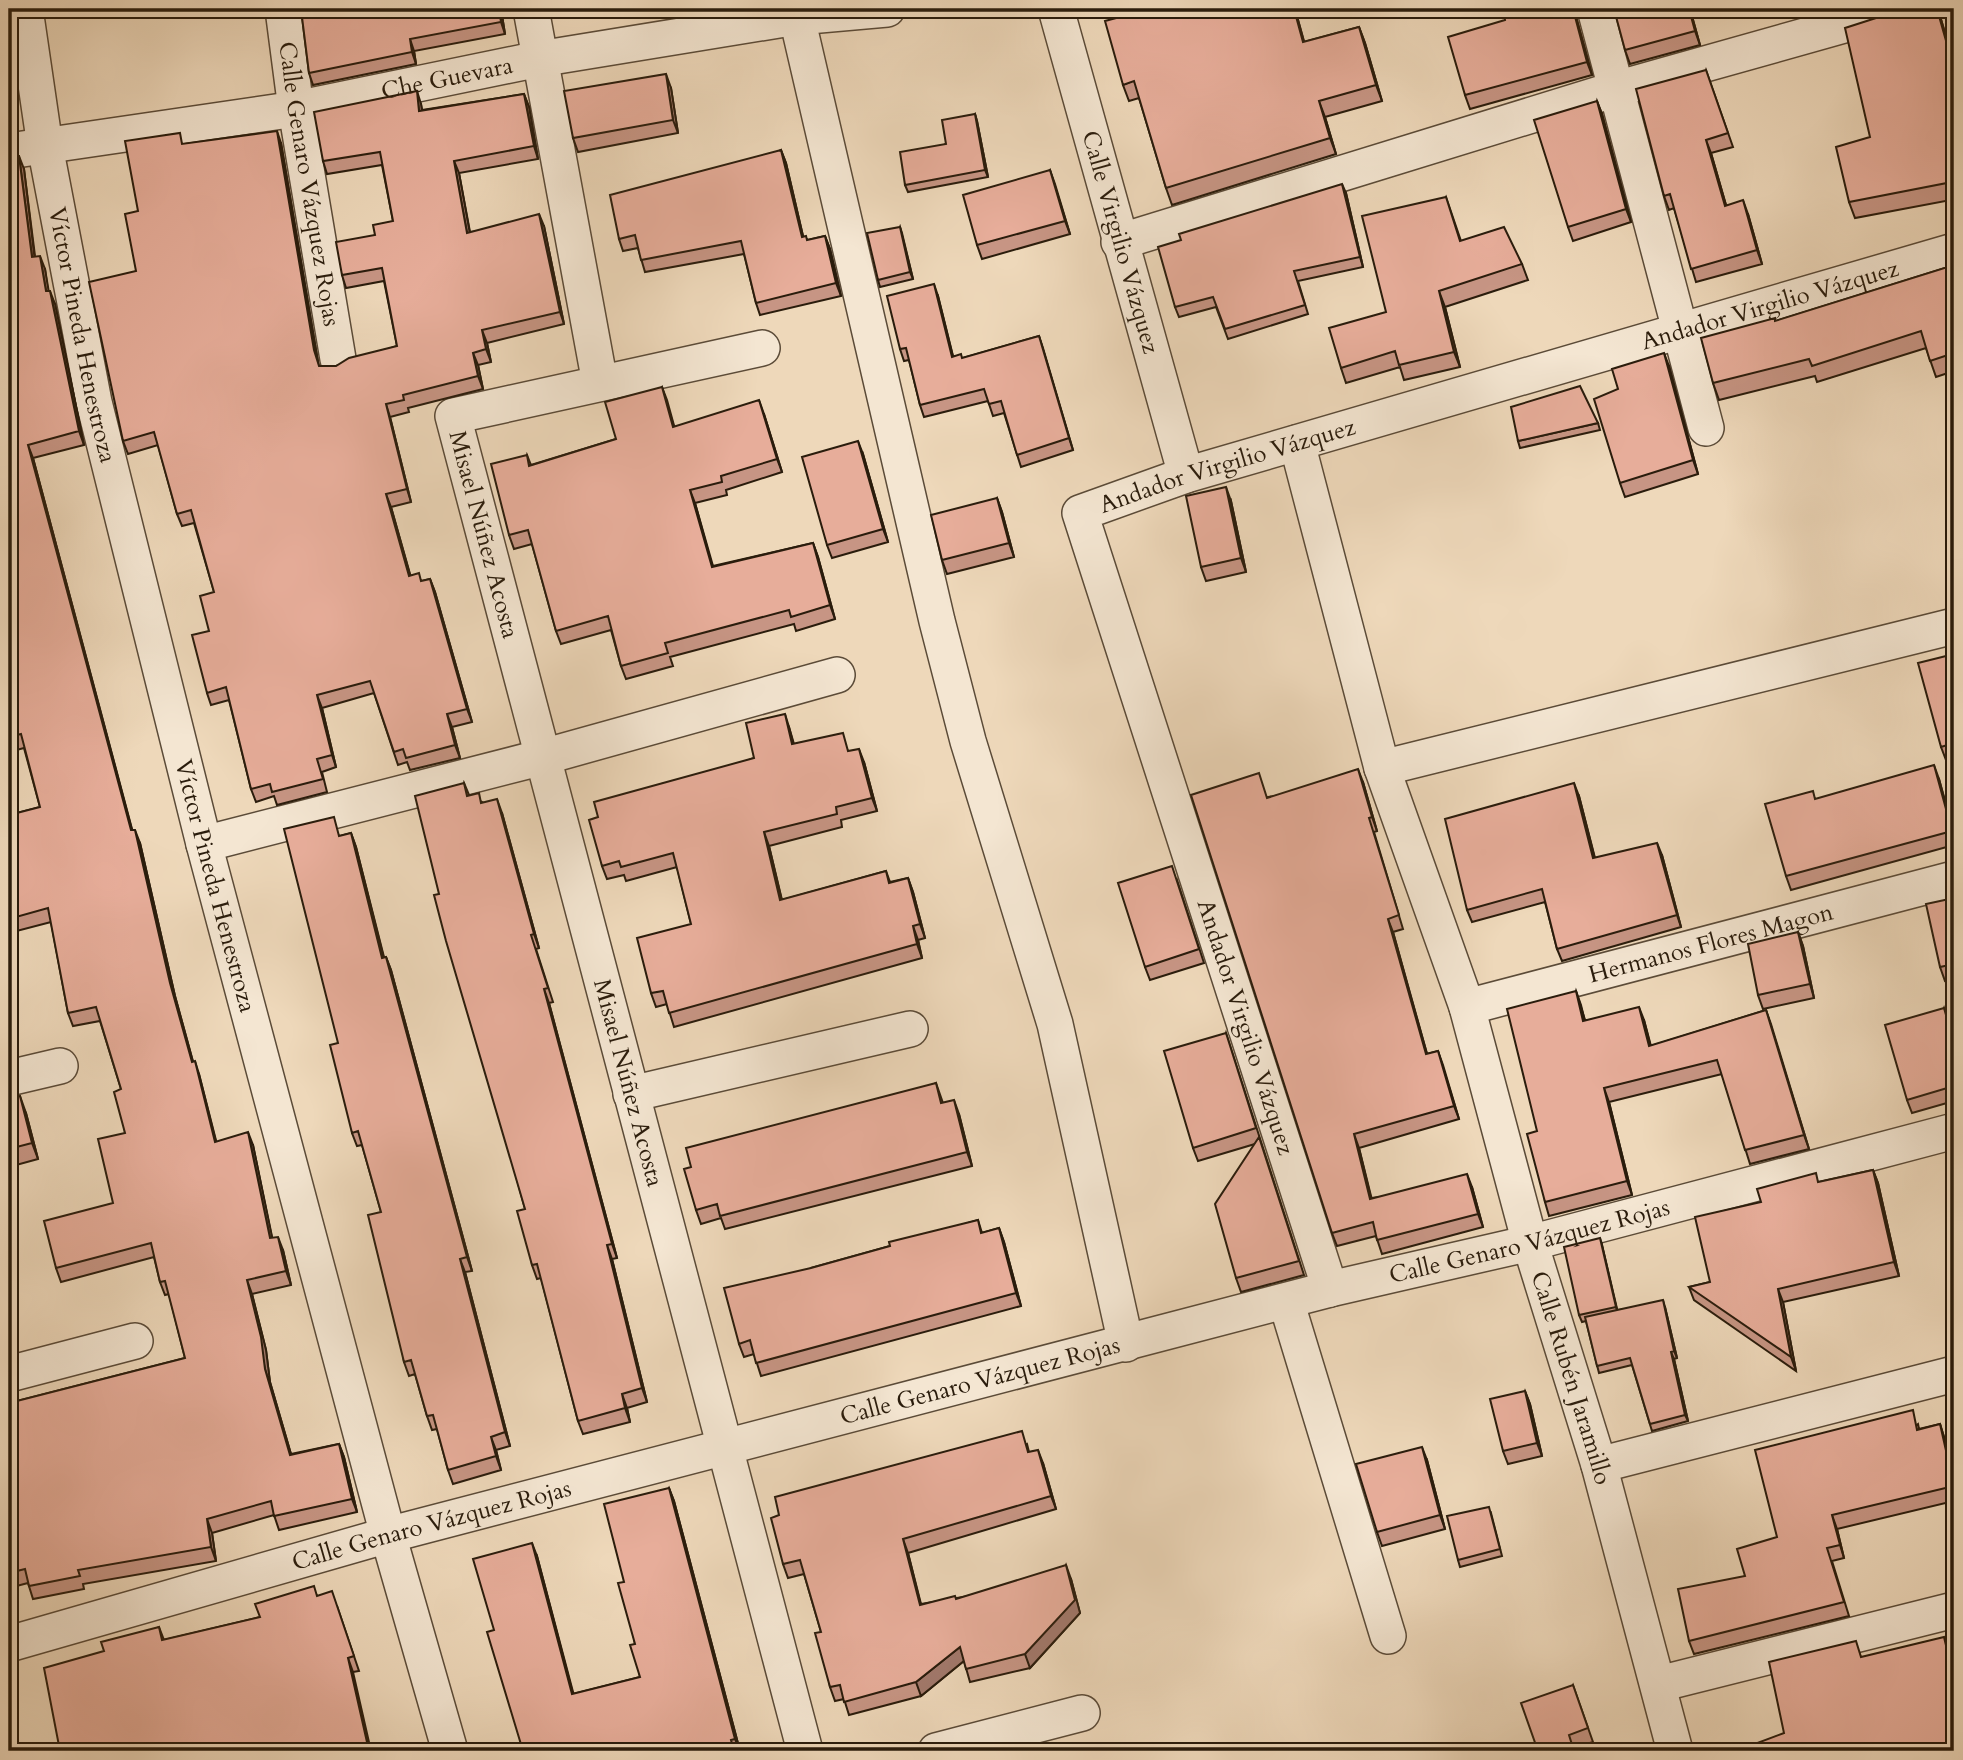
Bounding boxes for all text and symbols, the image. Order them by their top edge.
street label: Calle Genaro Vázquez Rojas [270,40,348,329]
street label: Che Guevara [378,49,516,108]
street label: Calle Virgilio Vázquez [1074,127,1167,358]
street label: Víctor Pineda Henestroza [40,204,125,467]
street label: Andador Virgilio Vázquez [1637,252,1903,358]
street label: Andador Virgilio Vázquez [1095,410,1360,522]
street label: Misael Núñez Acosta [441,427,527,643]
street label: Víctor Pineda Henestroza [167,756,264,1017]
street label: Andador Virgilio Vázquez [1189,895,1303,1159]
street label: Hermanos Flores Magon [1585,895,1837,991]
street label: Misael Núñez Acosta [585,975,672,1191]
street label: Calle Genaro Vázquez Rojas [1386,1191,1673,1292]
street label: Calle Rubén Jaramillo [1523,1267,1620,1488]
street label: Calle Genaro Vázquez Rojas [836,1329,1123,1433]
street label: Calle Genaro Vázquez Rojas [288,1472,575,1579]

